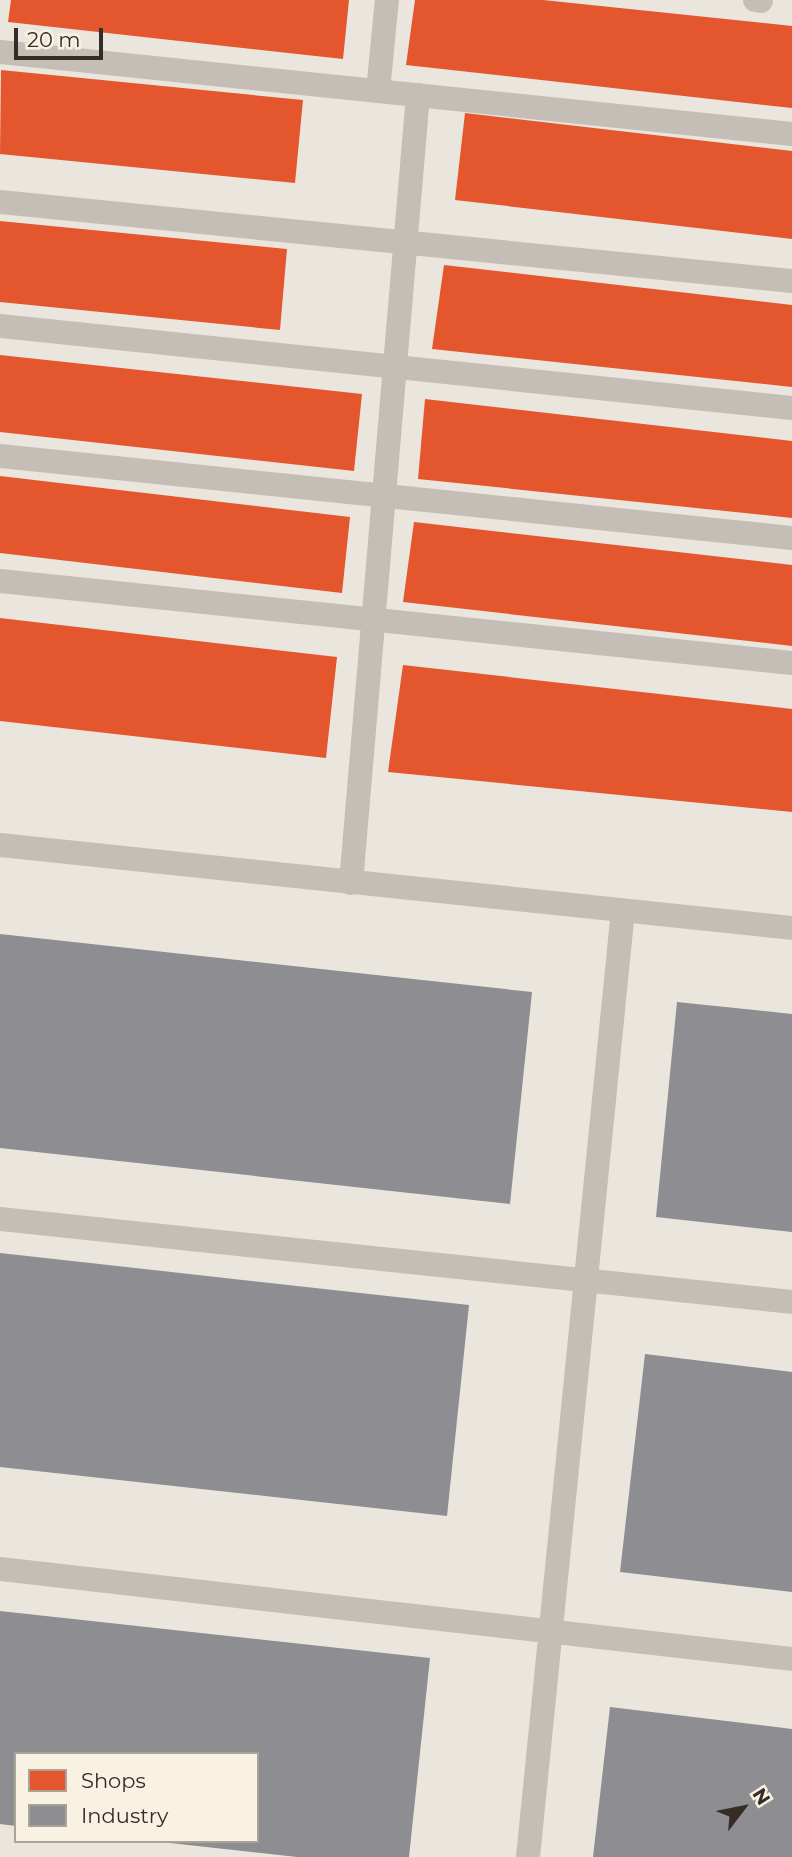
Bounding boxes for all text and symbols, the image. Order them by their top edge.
scale bar [18,14,107,58]
text: 20 m [27,27,81,52]
legend [14,1752,259,1843]
text: Shops [81,1768,146,1793]
north arrow [708,1773,778,1843]
text: N [747,1784,775,1809]
text: Industry [81,1803,168,1828]

